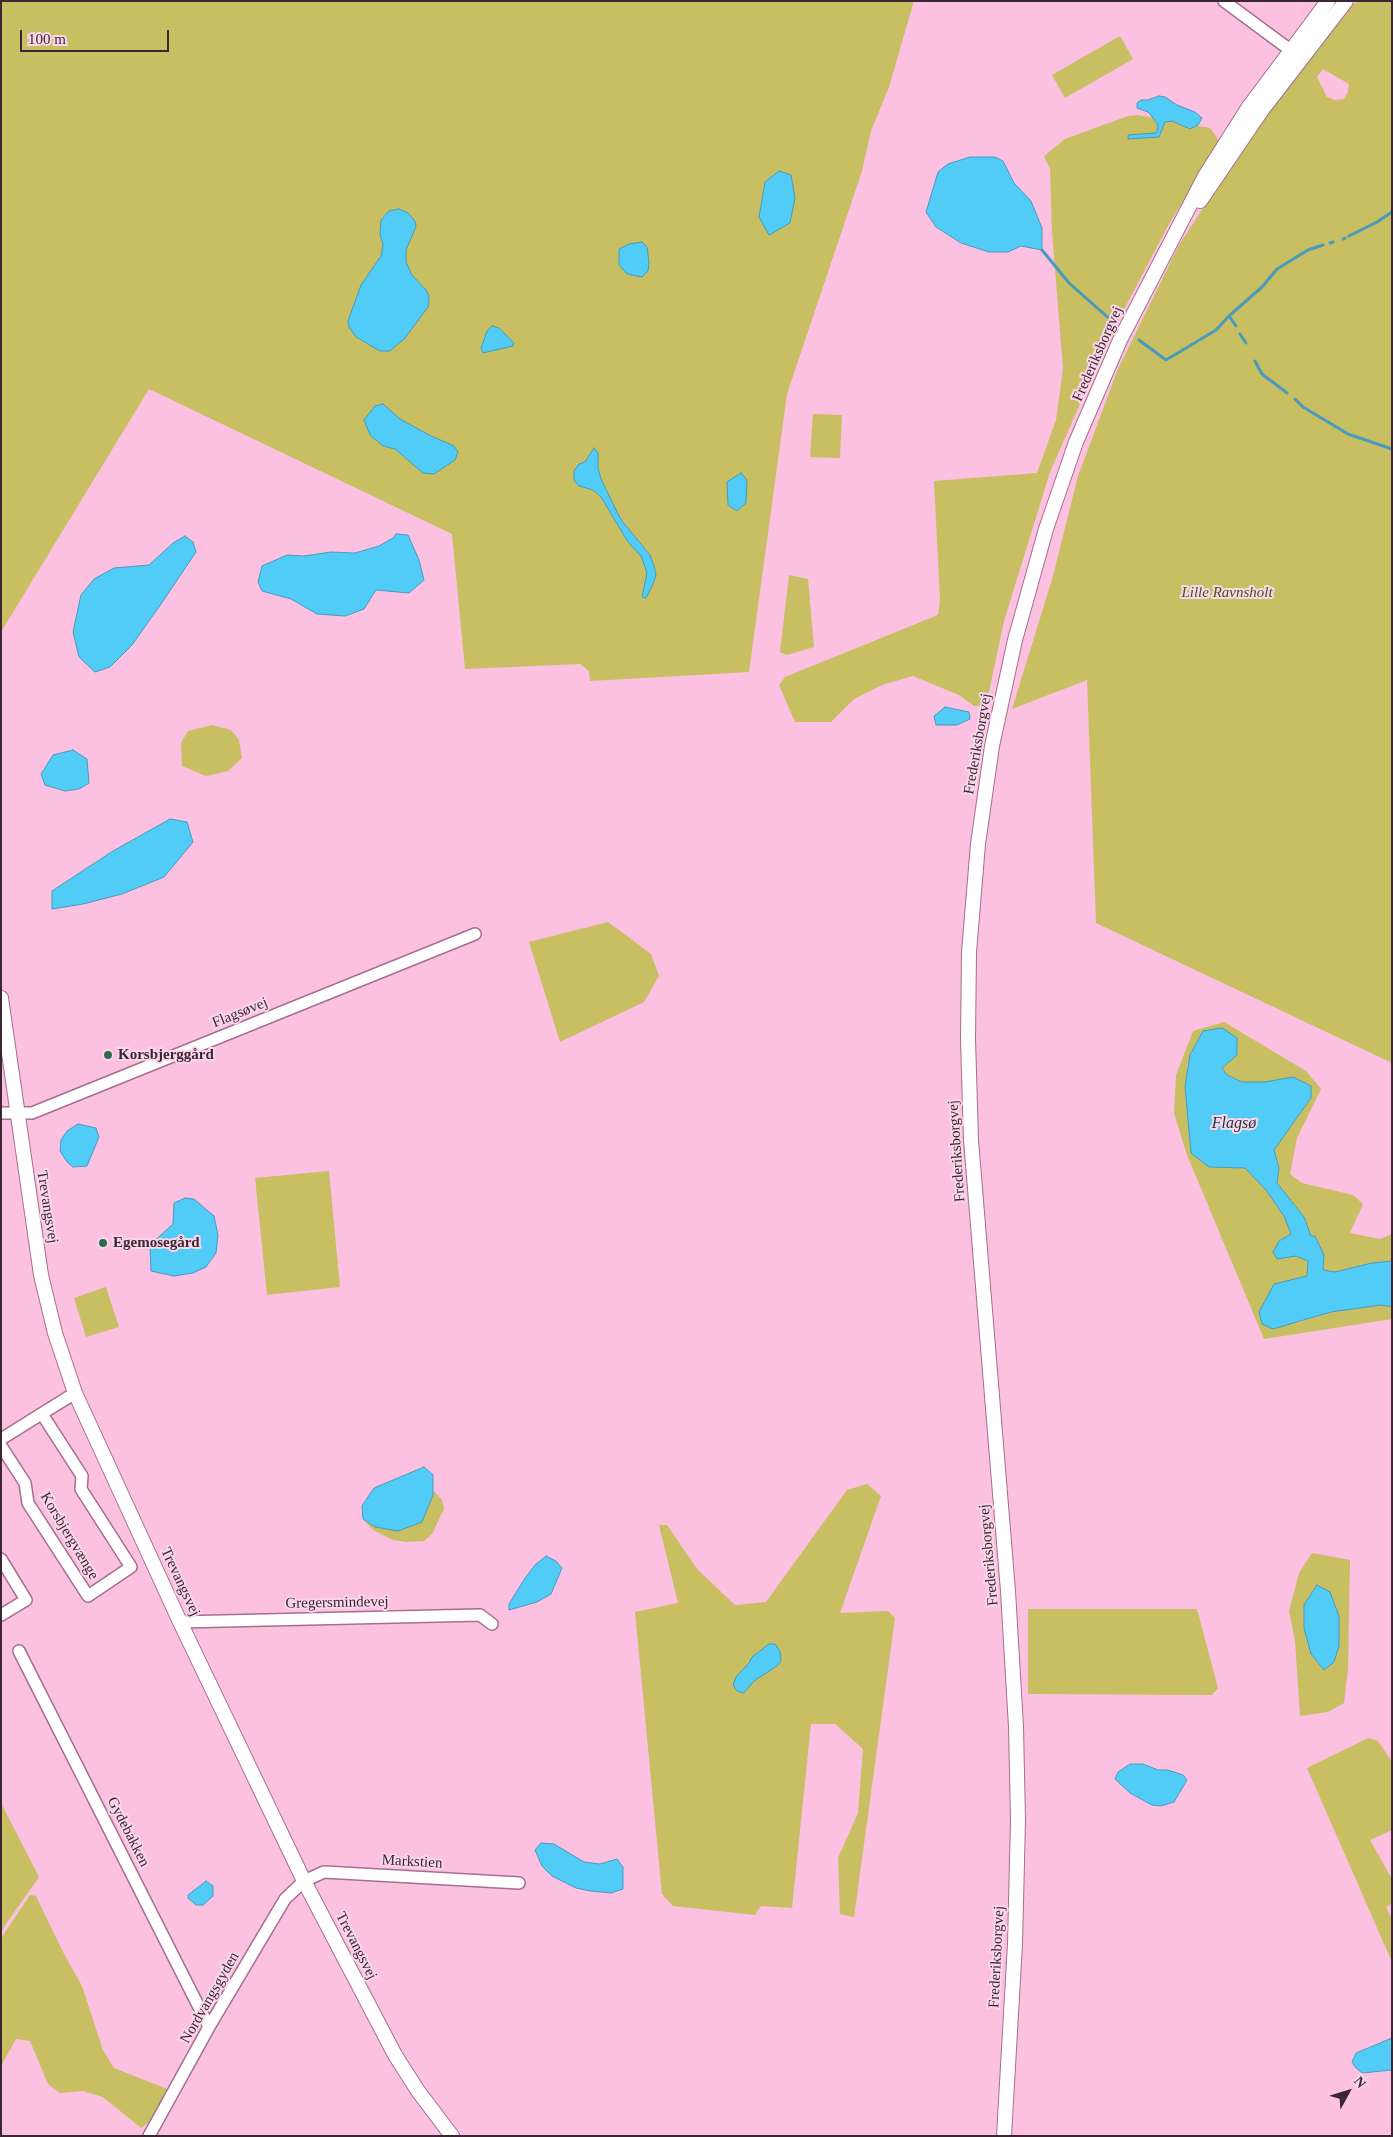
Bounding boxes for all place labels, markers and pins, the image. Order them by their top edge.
place label: Korsbjerggård [118,1046,214,1064]
marker: Korsbjerggård [102,1049,114,1061]
place label: Egemosegård [113,1234,200,1252]
marker: Egemosegård [97,1237,109,1249]

